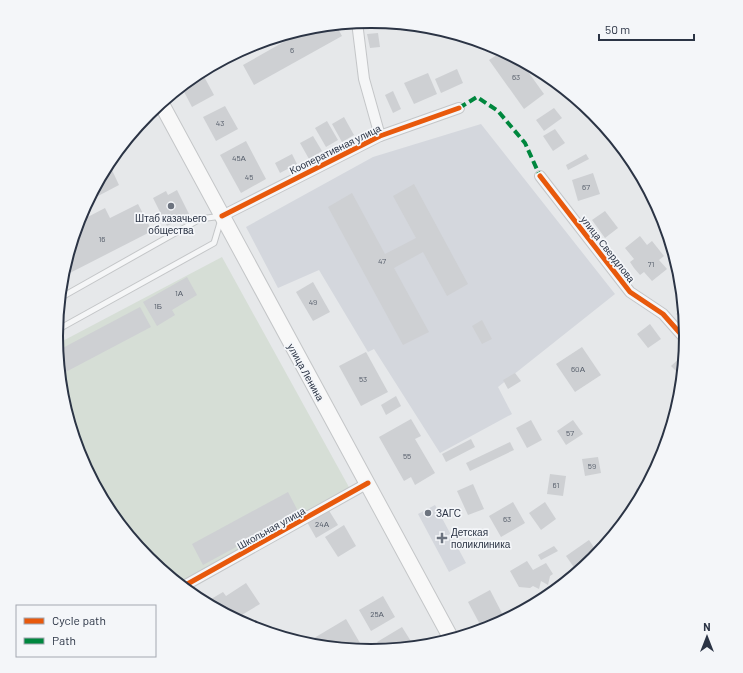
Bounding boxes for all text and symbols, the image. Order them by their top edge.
scale bar [599,16,694,42]
text: 50 m [605,22,630,36]
house number: 6 [290,45,294,55]
house number: 63 [512,72,520,82]
house number: 43 [216,118,224,128]
street label: Кооперативная улица [287,121,383,176]
house number: 45А [232,153,247,163]
house number: 45 [245,172,253,182]
house number: 67 [582,182,590,192]
marker: Штаб казачьего общества [166,201,176,211]
place label: Штаб казачьего общества [135,212,207,236]
street label: улица Свердлова [578,213,638,285]
house number: 16 [99,234,105,244]
house number: 47 [378,256,386,266]
house number: 71 [648,259,655,269]
house number: 1А [175,288,184,298]
house number: 49 [309,297,317,307]
house number: 1Б [154,301,162,311]
street label: улица Ленина [285,341,327,403]
house number: 60А [571,364,586,374]
house number: 53 [359,374,367,384]
house number: 57 [566,428,574,438]
house number: 55 [403,451,411,461]
house number: 59 [588,461,596,471]
house number: 61 [553,480,560,490]
street label: Школьная улица [235,504,308,552]
place label: ЗАГС [436,507,461,519]
marker: ЗАГС [423,508,433,518]
house number: 63 [503,514,511,524]
house number: 24А [315,519,330,529]
place label: Детская поликлиника [451,526,511,550]
marker: Детская поликлиника [436,532,448,544]
legend [16,605,156,657]
house number: 25А [370,609,385,619]
text: Cycle path [52,613,106,627]
north arrow [687,617,727,657]
text: N [703,620,711,633]
text: Path [52,633,76,647]

